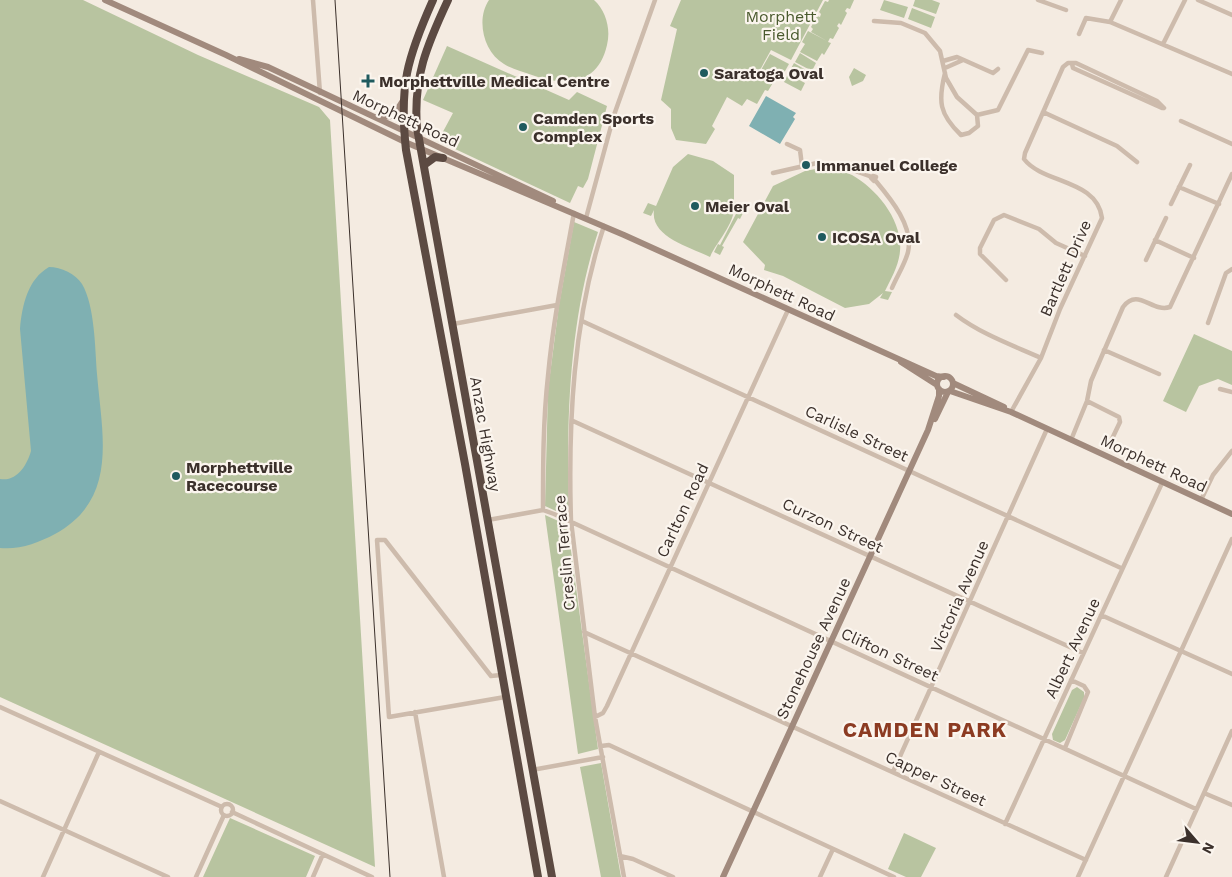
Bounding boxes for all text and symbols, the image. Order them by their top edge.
park label: Morphett Field [746,7,817,44]
place label: Saratoga Oval [714,64,824,83]
marker: Saratoga Oval [698,67,710,79]
place label: Morphettville Medical Centre [379,72,610,91]
marker: Morphettville Medical Centre [361,74,375,88]
street label: Morphett Road [349,85,462,151]
place label: Camden Sports Complex [533,109,655,146]
marker: Camden Sports Complex [517,121,529,133]
place label: Immanuel College [816,156,958,175]
marker: Immanuel College [800,159,812,171]
place label: Meier Oval [705,197,790,216]
marker: Meier Oval [689,200,701,212]
street label: Bartlett Drive [1036,217,1095,319]
place label: ICOSA Oval [832,228,921,247]
marker: ICOSA Oval [816,231,828,243]
street label: Morphett Road [725,259,838,325]
street label: Anzac Highway [466,375,505,494]
street label: Carlisle Street [802,401,912,466]
street label: Morphett Road [1097,430,1210,496]
place label: Morphettville Racecourse [186,458,293,495]
street label: Carlton Road [652,460,713,560]
marker: Morphettville Racecourse [170,470,182,482]
street label: Creslin Terrace [550,494,579,612]
street label: Curzon Street [779,494,886,557]
street label: Victoria Avenue [926,537,993,655]
street label: Stonehouse Avenue [772,574,855,722]
street label: Albert Avenue [1041,595,1104,702]
street label: Clifton Street [838,624,942,685]
district label: CAMDEN PARK [843,717,1007,742]
street label: Capper Street [882,747,990,810]
north arrow [1172,817,1222,867]
text: N [1199,840,1218,856]

